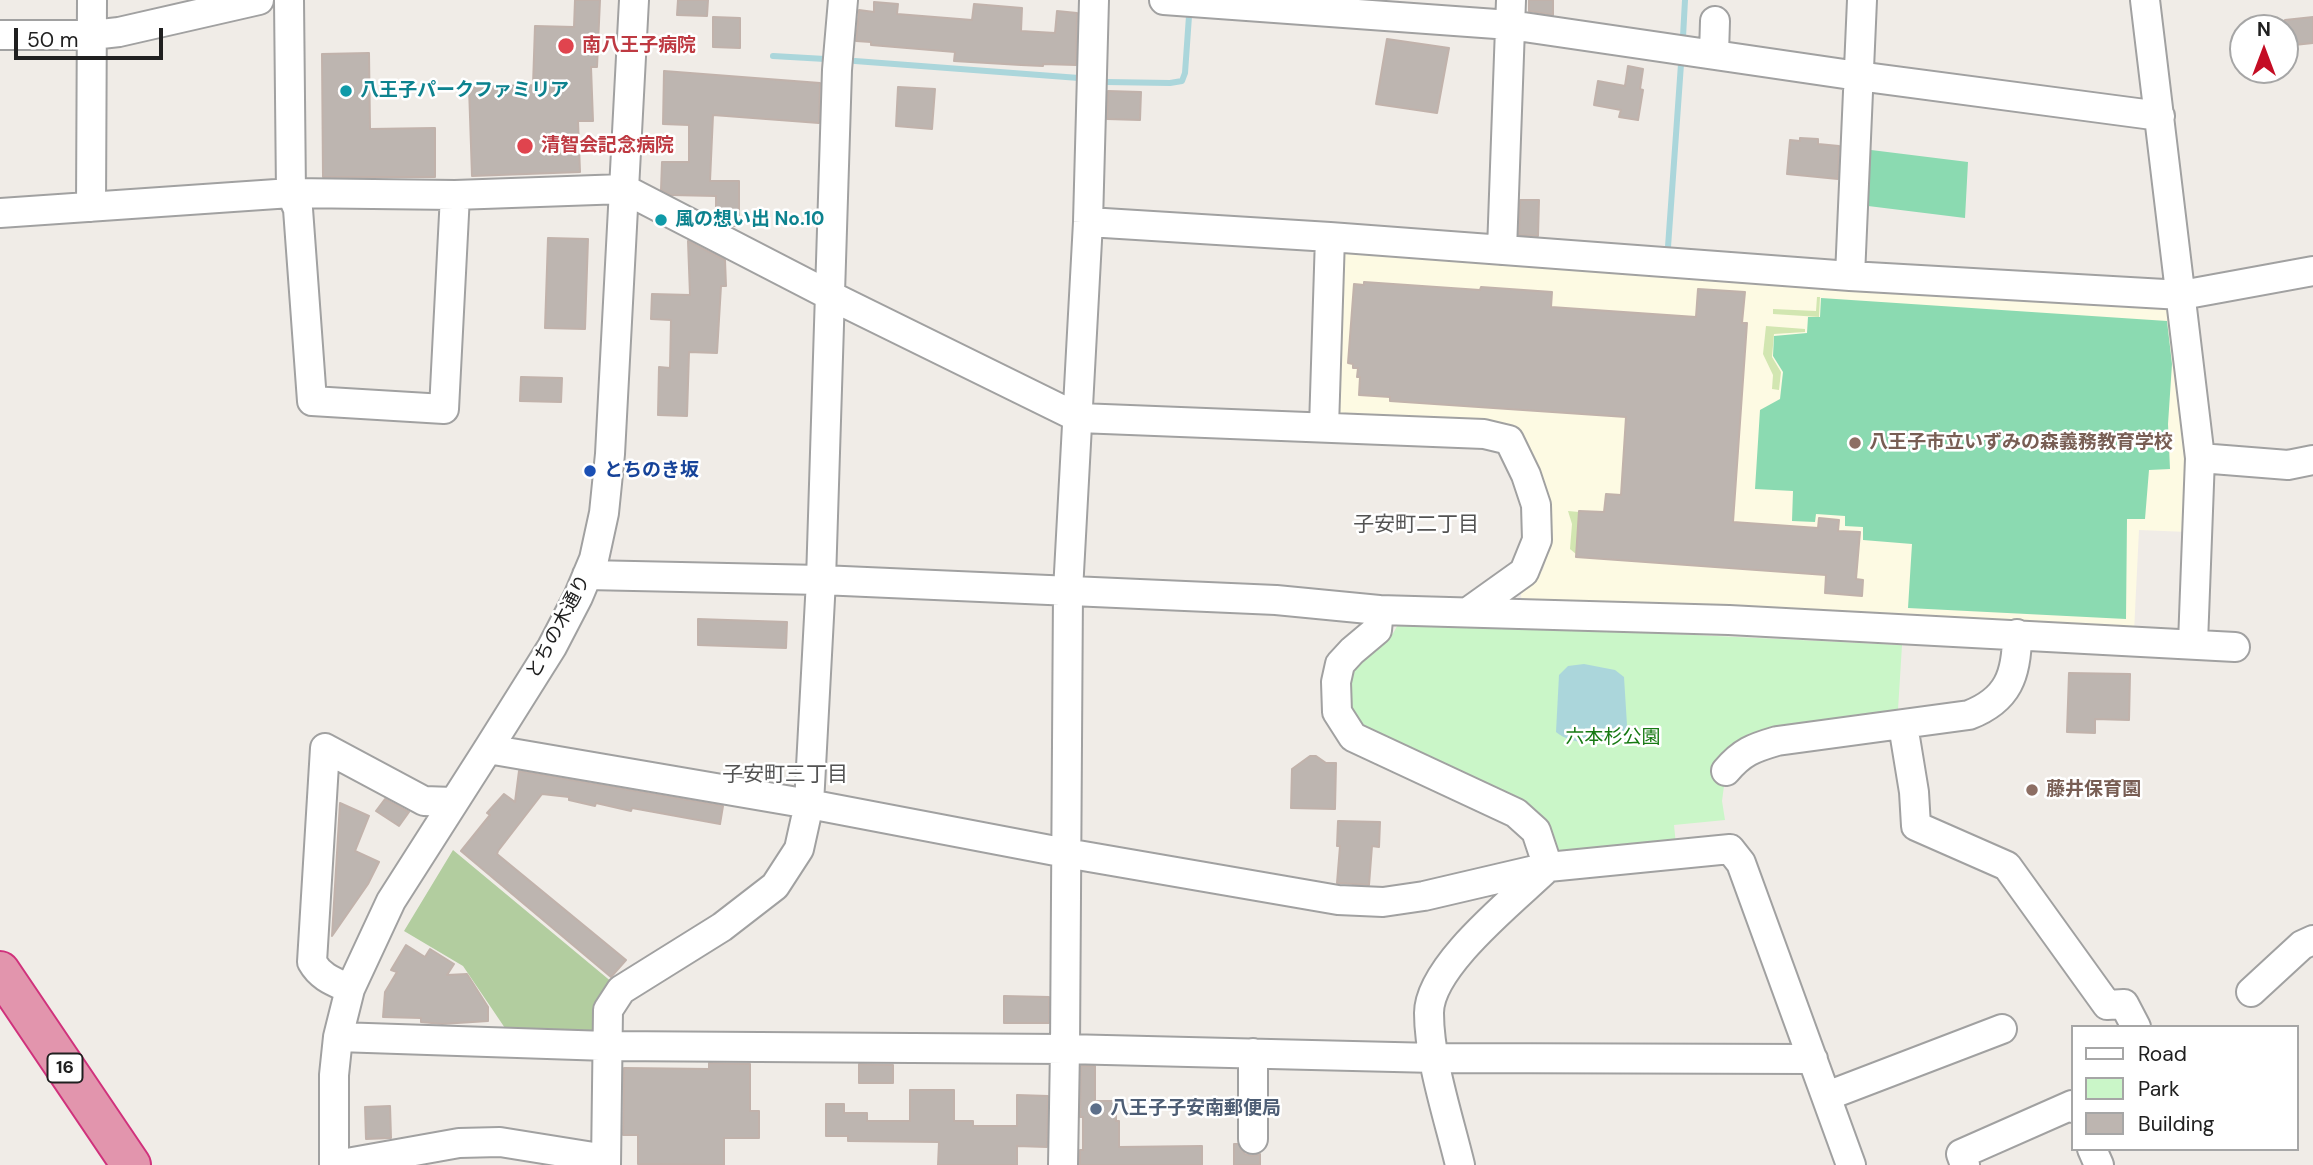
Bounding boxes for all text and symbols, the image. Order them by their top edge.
scale bar [18,14,166,58]
north arrow [2229,14,2299,84]
text: N [2257,17,2271,42]
text: 50 m [27,26,78,54]
place label: 南八王子病院 [582,35,696,57]
marker: 南八王子病院 [556,36,576,56]
place label: 八王子パークファミリア [360,80,569,102]
marker: 八王子パークファミリア [338,83,354,99]
place label: 清智会記念病院 [541,135,674,157]
marker: 清智会記念病院 [515,136,535,156]
place label: 風の想い出 No.10 [675,209,824,231]
marker: 風の想い出 No.10 [653,212,669,228]
place label: 八王子市立いずみの森義務教育学校 [1869,432,2173,454]
marker: 八王子市立いずみの森義務教育学校 [1847,435,1863,451]
place label: とちのき坂 [604,460,699,482]
marker: とちのき坂 [582,463,598,479]
district label: 子安町二丁目 [1353,512,1479,538]
street label: とちの木通り [522,571,596,683]
park label: 六本杉公園 [1566,727,1660,749]
district label: 子安町三丁目 [722,762,848,788]
place label: 藤井保育園 [2046,779,2141,801]
marker: 藤井保育園 [2024,782,2040,798]
legend [2072,1025,2299,1151]
text: Road [2138,1040,2187,1068]
road number: 16 [48,1054,82,1083]
text: Park [2138,1075,2179,1103]
place label: 八王子子安南郵便局 [1110,1098,1281,1120]
marker: 八王子子安南郵便局 [1088,1101,1104,1117]
text: Building [2138,1110,2214,1138]

